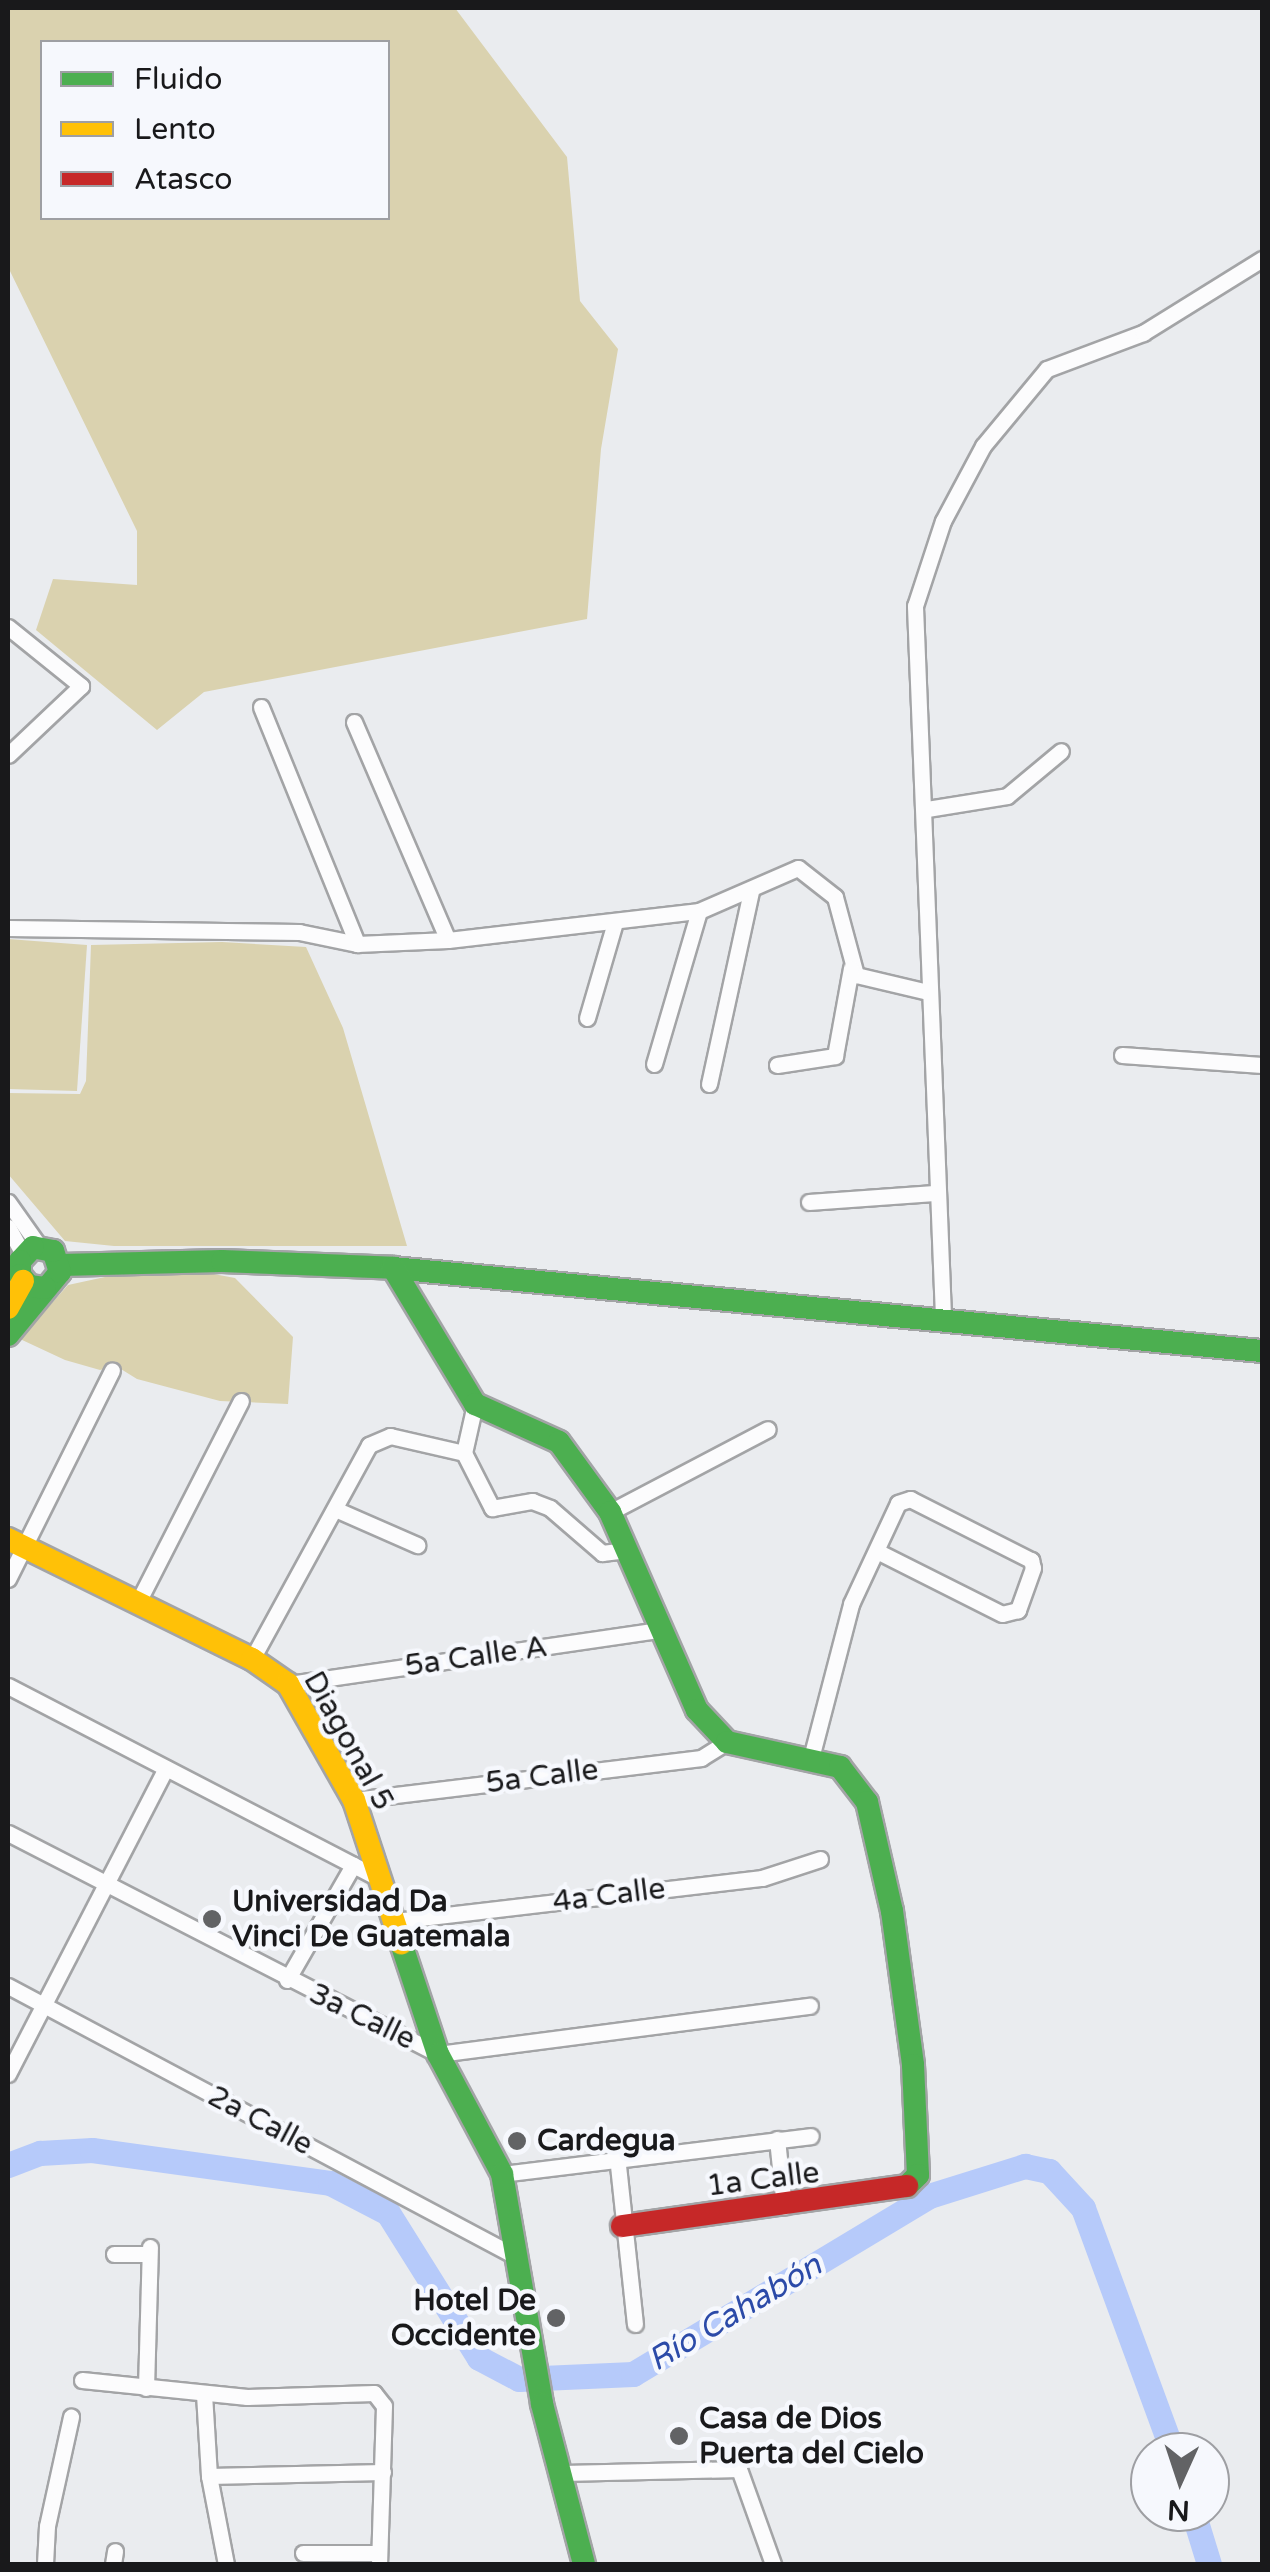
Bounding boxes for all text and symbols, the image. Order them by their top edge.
legend [40,40,390,220]
text: Fluido [134,61,222,98]
text: Lento [134,111,216,148]
text: Atasco [134,161,233,198]
street label: 5a Calle A [403,1629,549,1685]
street label: Diagonal 5 [295,1665,401,1817]
street label: 5a Calle [484,1752,600,1802]
street label: 4a Calle [551,1871,667,1921]
place label: Universidad Da Vinci De Guatemala [232,1884,511,1954]
marker: Universidad Da Vinci De Guatemala [201,1908,223,1930]
street label: 3a Calle [303,1976,421,2058]
street label: 2a Calle [202,2079,318,2163]
place label: Cardegua [537,2123,676,2159]
marker: Cardegua [506,2130,528,2152]
street label: 1a Calle [705,2155,821,2205]
water label: Río Cahabón [641,2246,829,2380]
place label: Hotel De Occidente [391,2283,536,2354]
marker: Hotel De Occidente [545,2307,567,2329]
place label: Casa de Dios Puerta del Cielo [699,2401,924,2472]
marker: Casa de Dios Puerta del Cielo [668,2425,690,2447]
north arrow [1130,2432,1230,2532]
text: N [1166,2492,1191,2528]

